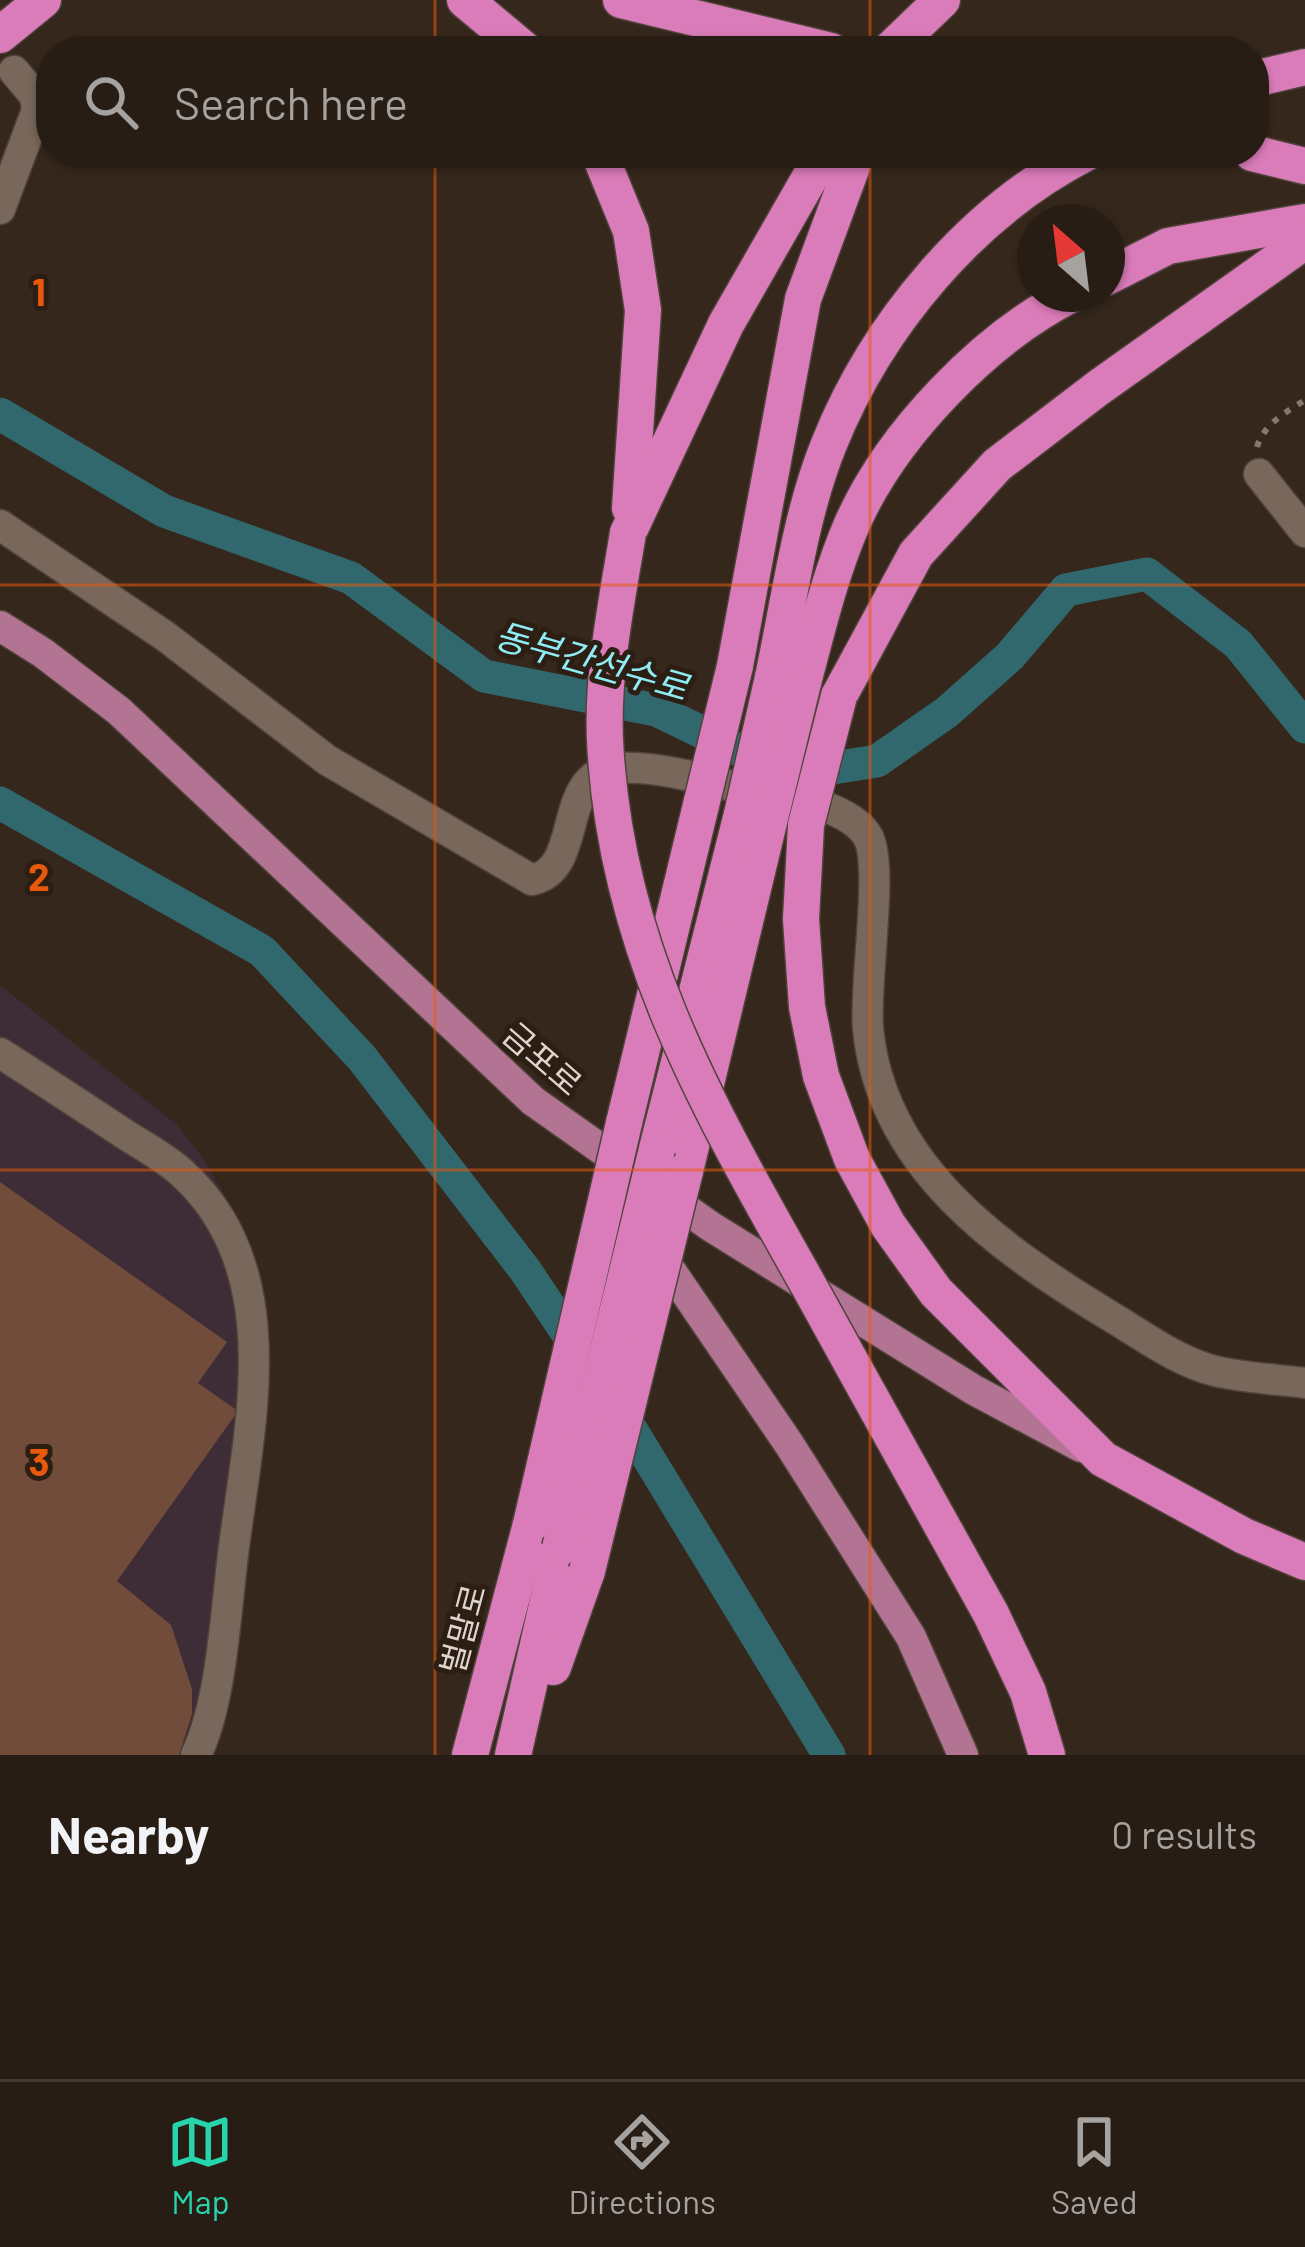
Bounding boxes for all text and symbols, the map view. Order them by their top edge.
search box [36,36,1269,168]
icon: search [78,69,144,135]
text: Search here [174,75,408,129]
north arrow [1017,204,1125,312]
text: 1 [32,267,46,314]
water label: 동부간선수로 [491,612,695,709]
text: 2 [28,852,50,899]
street label: 금포로 [496,1013,590,1103]
text: 3 [28,1437,50,1484]
street label: 벌말로 [431,1580,493,1678]
text: Nearby [48,1803,209,1864]
text: 0 results [1111,1810,1257,1857]
tab: Map [167,2109,233,2221]
tab: Directions [568,2109,716,2221]
tab: Saved [1051,2109,1138,2221]

